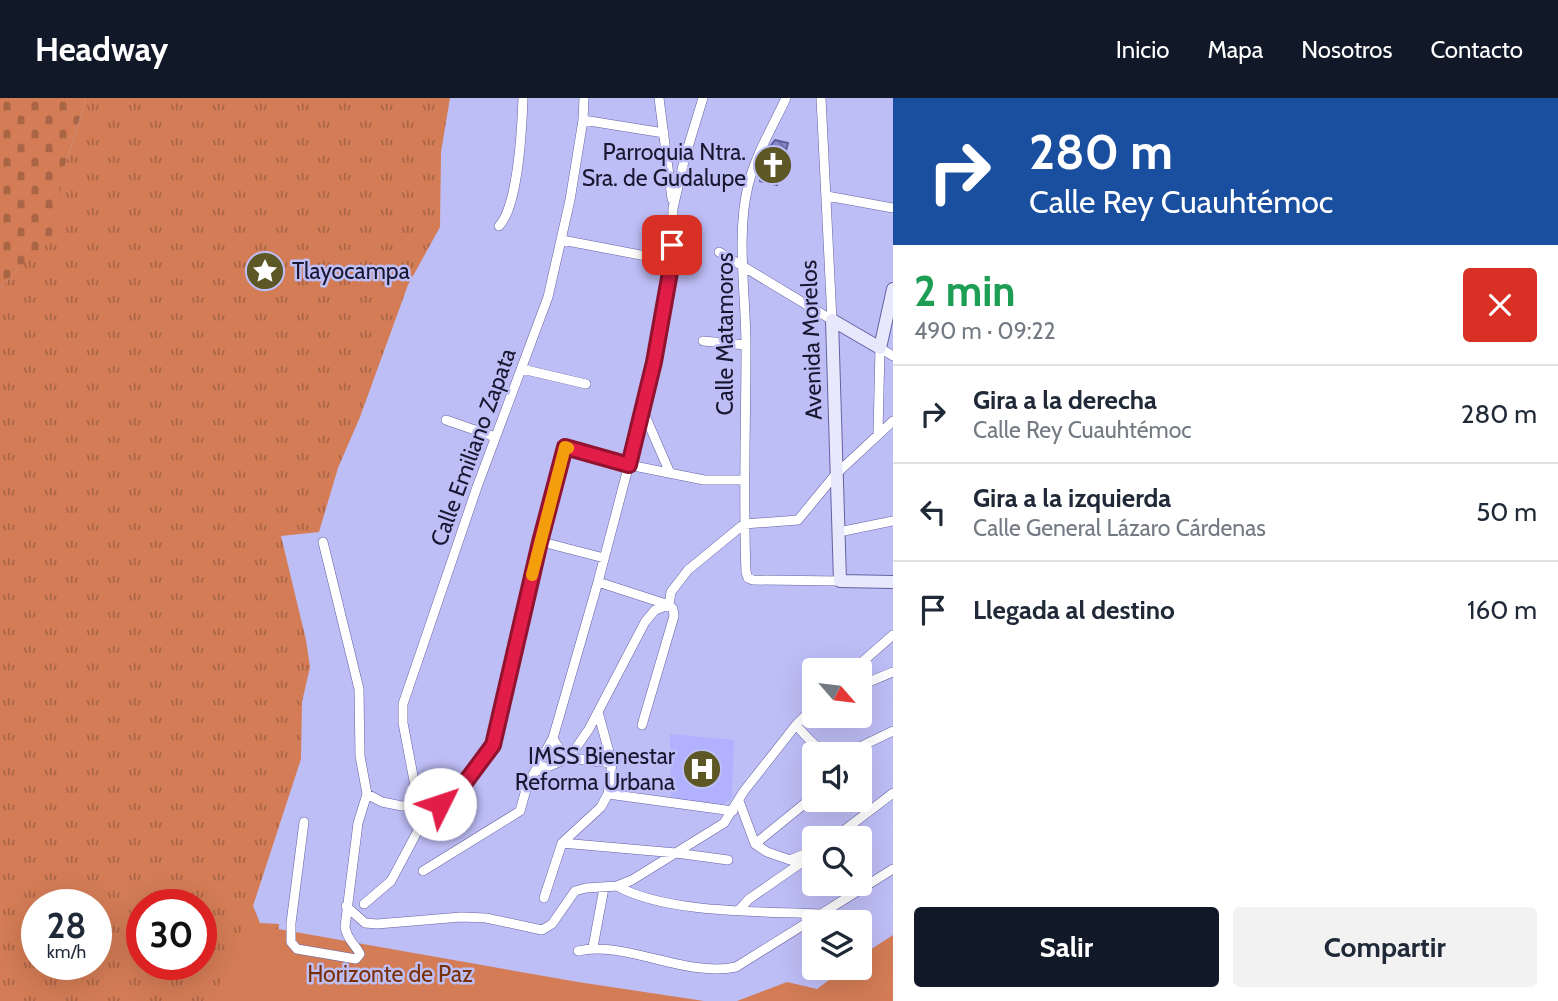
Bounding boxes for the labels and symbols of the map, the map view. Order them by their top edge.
place label: Parroquia Ntra. Sra. de Gudalupe [582,138,746,192]
church icon: Parroquia Ntra. Sra. de Gudalupe [752,144,794,186]
pin [642,215,702,275]
place icon: Tlayocampa [244,250,286,292]
street label: Calle Matamoros [711,253,739,416]
place label: Tlayocampa [292,257,410,285]
street label: Avenida Morelos [794,259,828,421]
street label: Calle Emiliano Zapata [424,344,522,550]
north arrow [802,658,872,728]
place label: IMSS Bienestar Reforma Urbana [515,742,676,796]
hospital icon: IMSS Bienestar Reforma Urbana [681,748,723,790]
position arrow [403,767,477,841]
speed limit sign: 30 [126,889,217,980]
park label: Horizonte de Paz [307,960,473,988]

